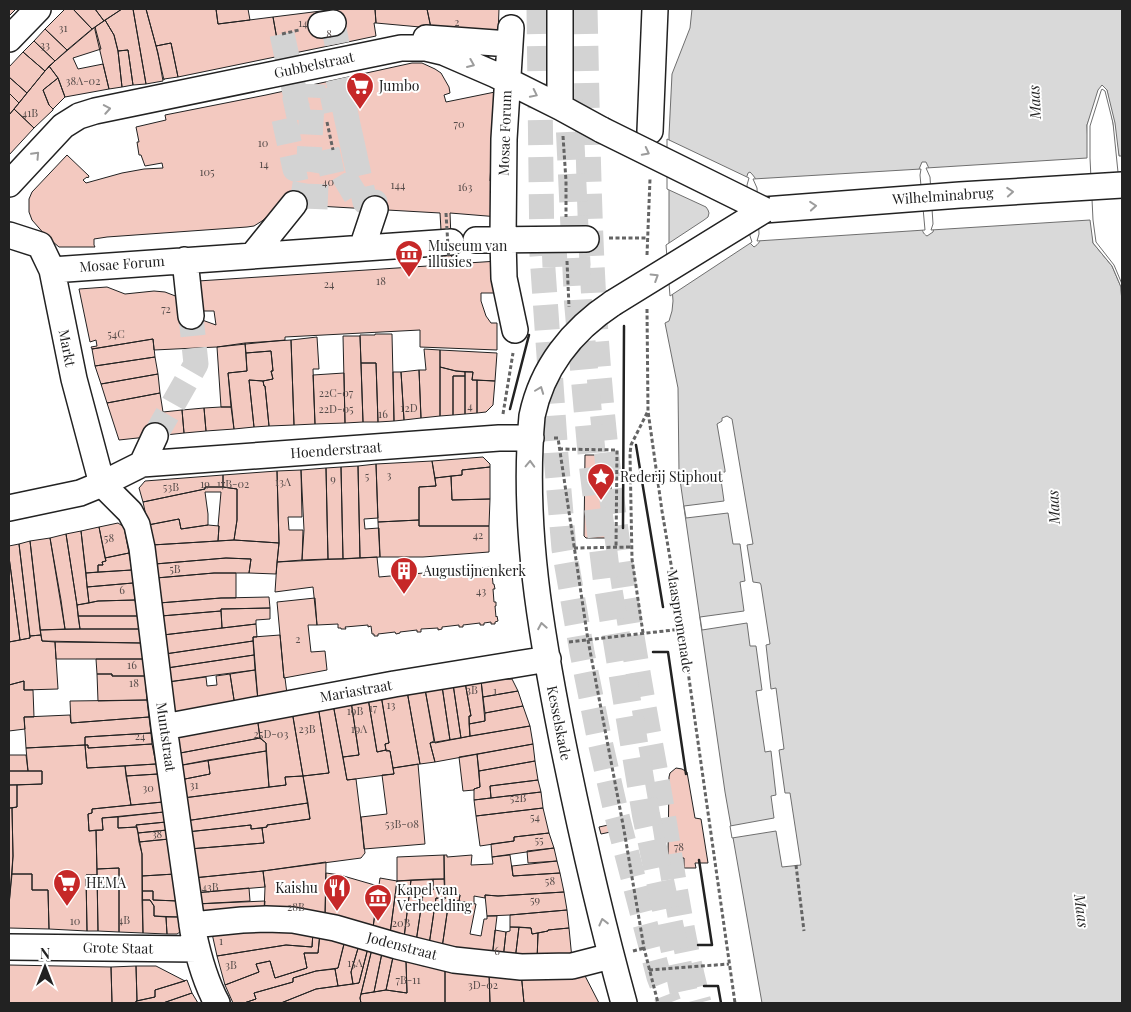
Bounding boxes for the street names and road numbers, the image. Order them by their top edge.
street label: Gubbelstraat [272,47,357,82]
street label: Mosae Forum [494,89,516,176]
street label: Wilhelminabrug [891,182,995,209]
street label: Mosae Forum [79,251,166,276]
street label: Markt [55,328,81,369]
street label: Hoenderstraat [290,437,383,462]
street label: Maaspromenade [663,568,698,674]
street label: Mariastraat [318,675,394,706]
street label: Kesselskade [543,684,576,762]
street label: Muntstraat [152,701,181,774]
street label: Jodenstraat [364,927,440,964]
street label: Grote Staat [83,937,154,958]

